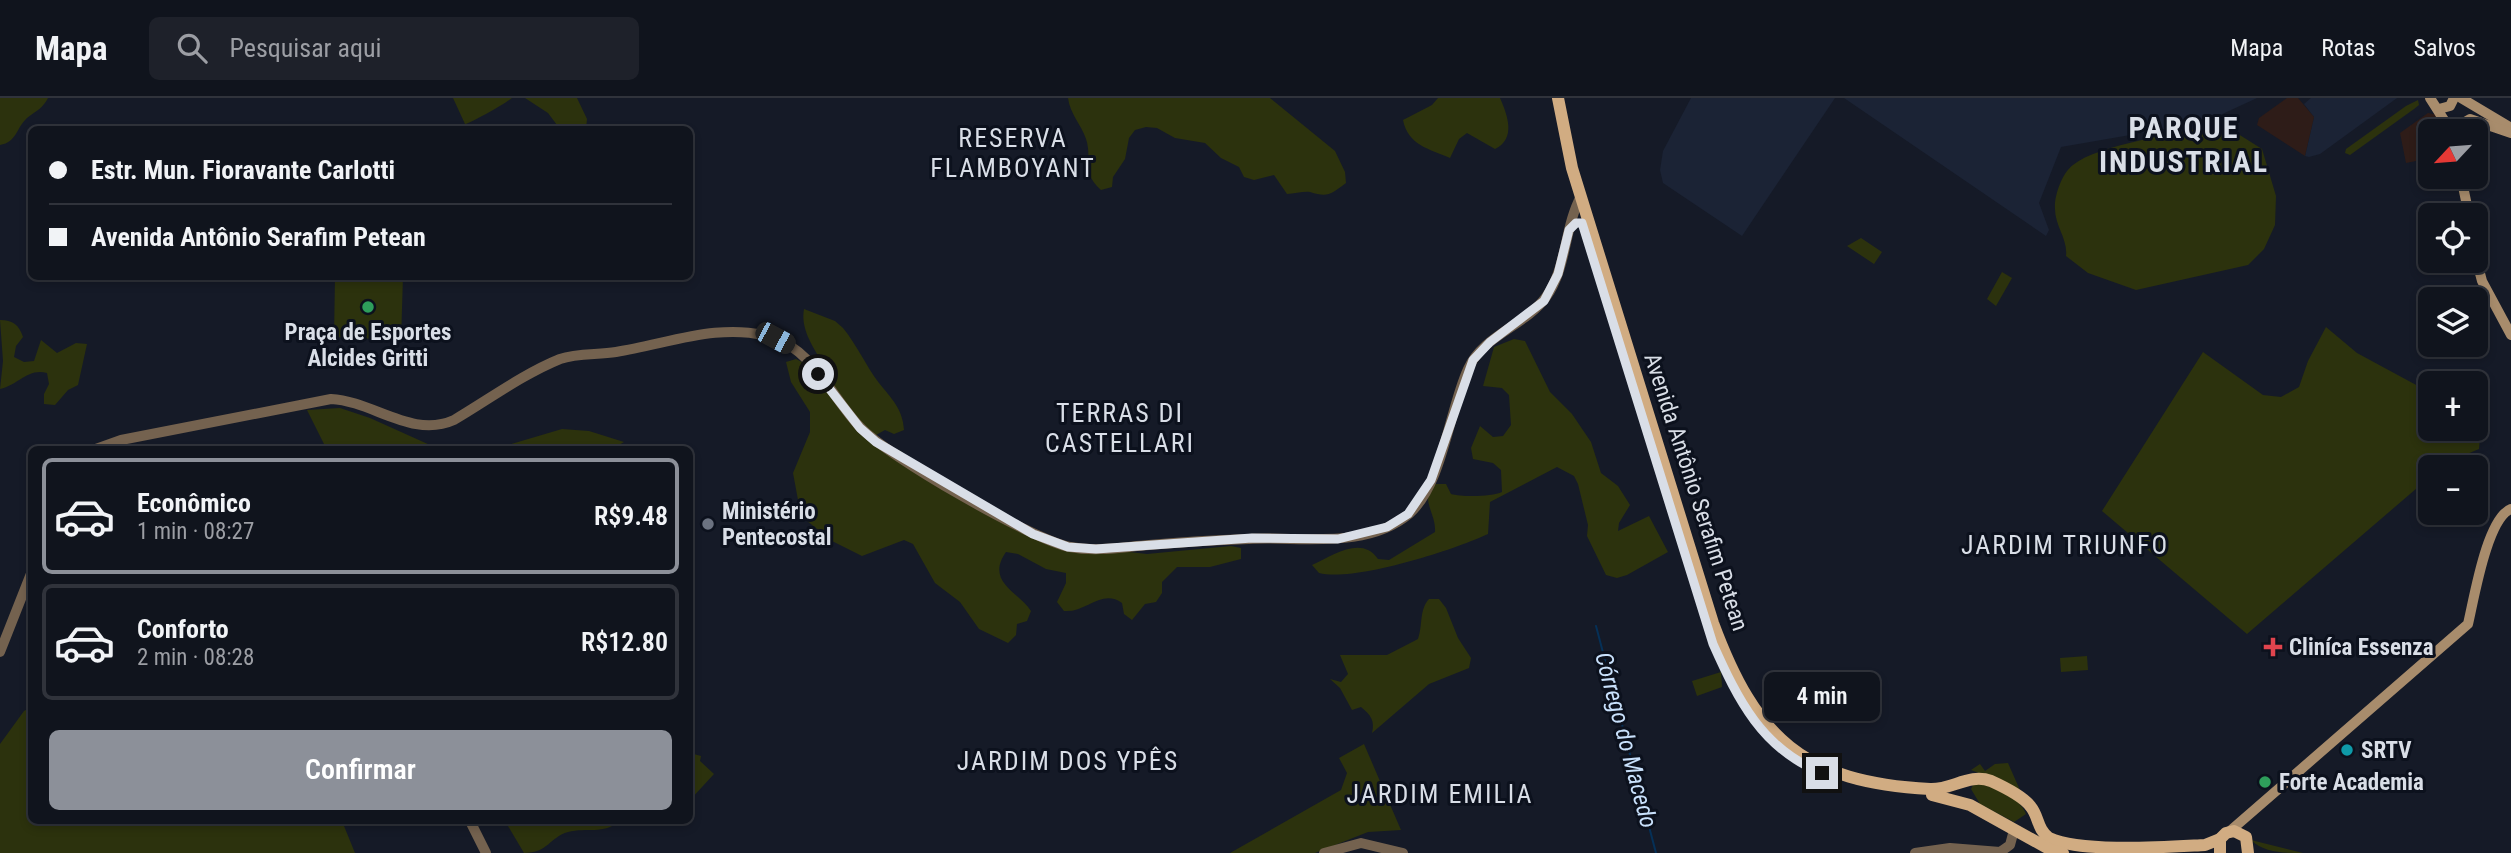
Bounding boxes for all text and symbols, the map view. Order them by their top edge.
search box [149,17,639,80]
text: Mapa [35,29,107,68]
icon: search [173,29,211,67]
text: Pesquisar aqui [229,33,382,63]
text: Mapa [2230,34,2283,62]
text: Rotas [2321,34,2375,62]
text: Salvos [2413,34,2476,62]
district label: PARQUE INDUSTRIAL [2099,110,2269,179]
north arrow [2418,119,2488,189]
map controls [2418,119,2488,525]
district label: RESERVA FLAMBOYANT [930,123,1096,183]
text: Estr. Mun. Fioravante Carlotti [91,155,395,185]
button: locate [2418,203,2488,273]
text: Avenida Antônio Serafim Petean [91,222,426,252]
button: layers [2418,287,2488,357]
marker: Praça de Esportes Alcides Gritti [360,299,376,315]
place label: Praça de Esportes Alcides Gritti [285,319,451,372]
car [752,319,799,357]
street label: Avenida Antônio Serafim Petean [1638,350,1754,634]
route start [802,358,834,390]
button: + [2418,371,2488,441]
district label: TERRAS DI CASTELLARI [1045,398,1195,458]
button: − [2418,455,2488,525]
icon: car [53,485,116,548]
text: Econômico [137,488,251,518]
place label: Ministério Pentecostal [722,498,831,551]
text: R$9.48 [594,501,668,531]
marker: Ministério Pentecostal [700,516,716,532]
text: 1 min · 08:27 [137,518,254,545]
district label: JARDIM TRIUNFO [1961,530,2169,560]
icon: car [53,611,116,674]
text: Conforto [137,614,229,644]
text: R$12.80 [581,627,668,657]
place label: Cliníca Essenza [2289,634,2434,661]
marker: Cliníca Essenza [2263,637,2283,657]
text: 2 min · 08:28 [137,644,254,671]
water label: Córrego do Macedo [1589,649,1663,831]
callout: 4 min [1764,672,1880,720]
text: 4 min [1797,683,1847,710]
button: Confirmar [49,730,672,810]
place label: SRTV [2361,737,2412,764]
marker: SRTV [2339,742,2355,758]
district label: JARDIM DOS YPÊS [957,746,1179,776]
route end [1806,757,1838,789]
place label: Forte Academia [2279,769,2424,796]
marker: Forte Academia [2257,774,2273,790]
district label: JARDIM EMILIA [1346,779,1534,809]

